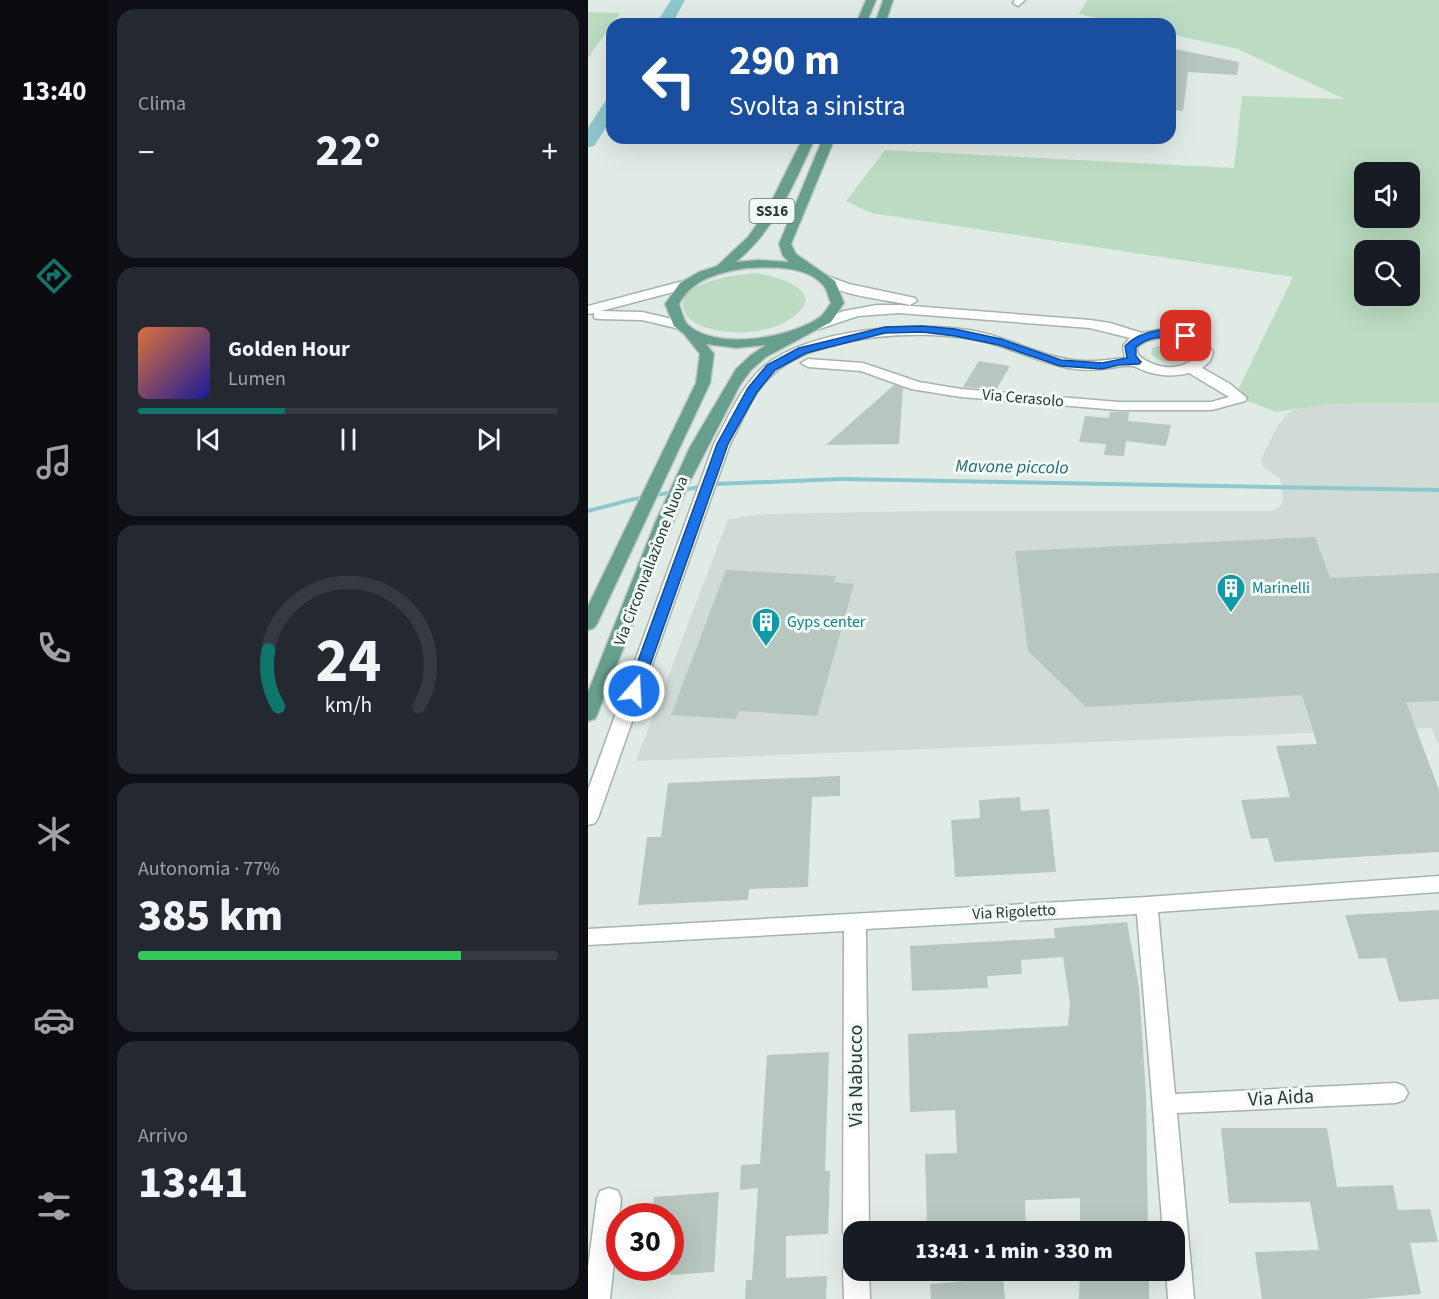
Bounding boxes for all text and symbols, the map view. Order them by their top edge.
text: 290 m [729,31,840,91]
icon: left [630,42,708,120]
text: 13:40 [21,72,87,111]
text: Svolta a sinistra [729,87,906,126]
text: Clima [138,90,186,118]
text: 22° [316,119,380,183]
text: − [138,129,154,176]
text: + [542,129,558,176]
map controls [1354,162,1420,306]
button: sound [1354,162,1420,228]
road number: SS16 [750,199,795,223]
button: search [1354,240,1420,306]
icon: directions [33,255,75,297]
pin [1160,310,1211,361]
icon: arrive [1169,319,1202,352]
text: Golden Hour [228,333,350,365]
text: Lumen [228,365,286,393]
street label: Via Cerasolo [981,383,1065,413]
icon: previous [192,423,225,456]
icon: pause [332,423,365,456]
icon: next [472,423,505,456]
icon: music [33,441,75,483]
water label: Mavone piccolo [955,454,1069,480]
street label: Via Circonvallazione Nuova [608,473,694,649]
building icon: Marinelli [1215,572,1247,614]
place label: Marinelli [1252,577,1310,599]
building icon: Gyps center [750,606,782,648]
place label: Gyps center [787,611,866,633]
text: 24 [315,617,381,706]
icon: phone [33,627,75,669]
position arrow [602,659,666,723]
text: km/h [324,690,372,721]
icon: climate [33,813,75,855]
text: Autonomia · 77% [138,855,280,883]
text: 385 km [138,884,283,948]
street label: Via Rigoletto [972,899,1056,925]
icon: car [33,999,75,1041]
street label: Via Nabucco [842,1025,870,1127]
street label: Via Aida [1247,1082,1315,1114]
text: Arrivo [138,1122,188,1150]
text: 13:41 [138,1151,248,1215]
icon: filters [33,1185,75,1227]
speed limit sign: 30 [606,1203,684,1281]
text: 13:41 · 1 min · 330 m [915,1235,1113,1267]

